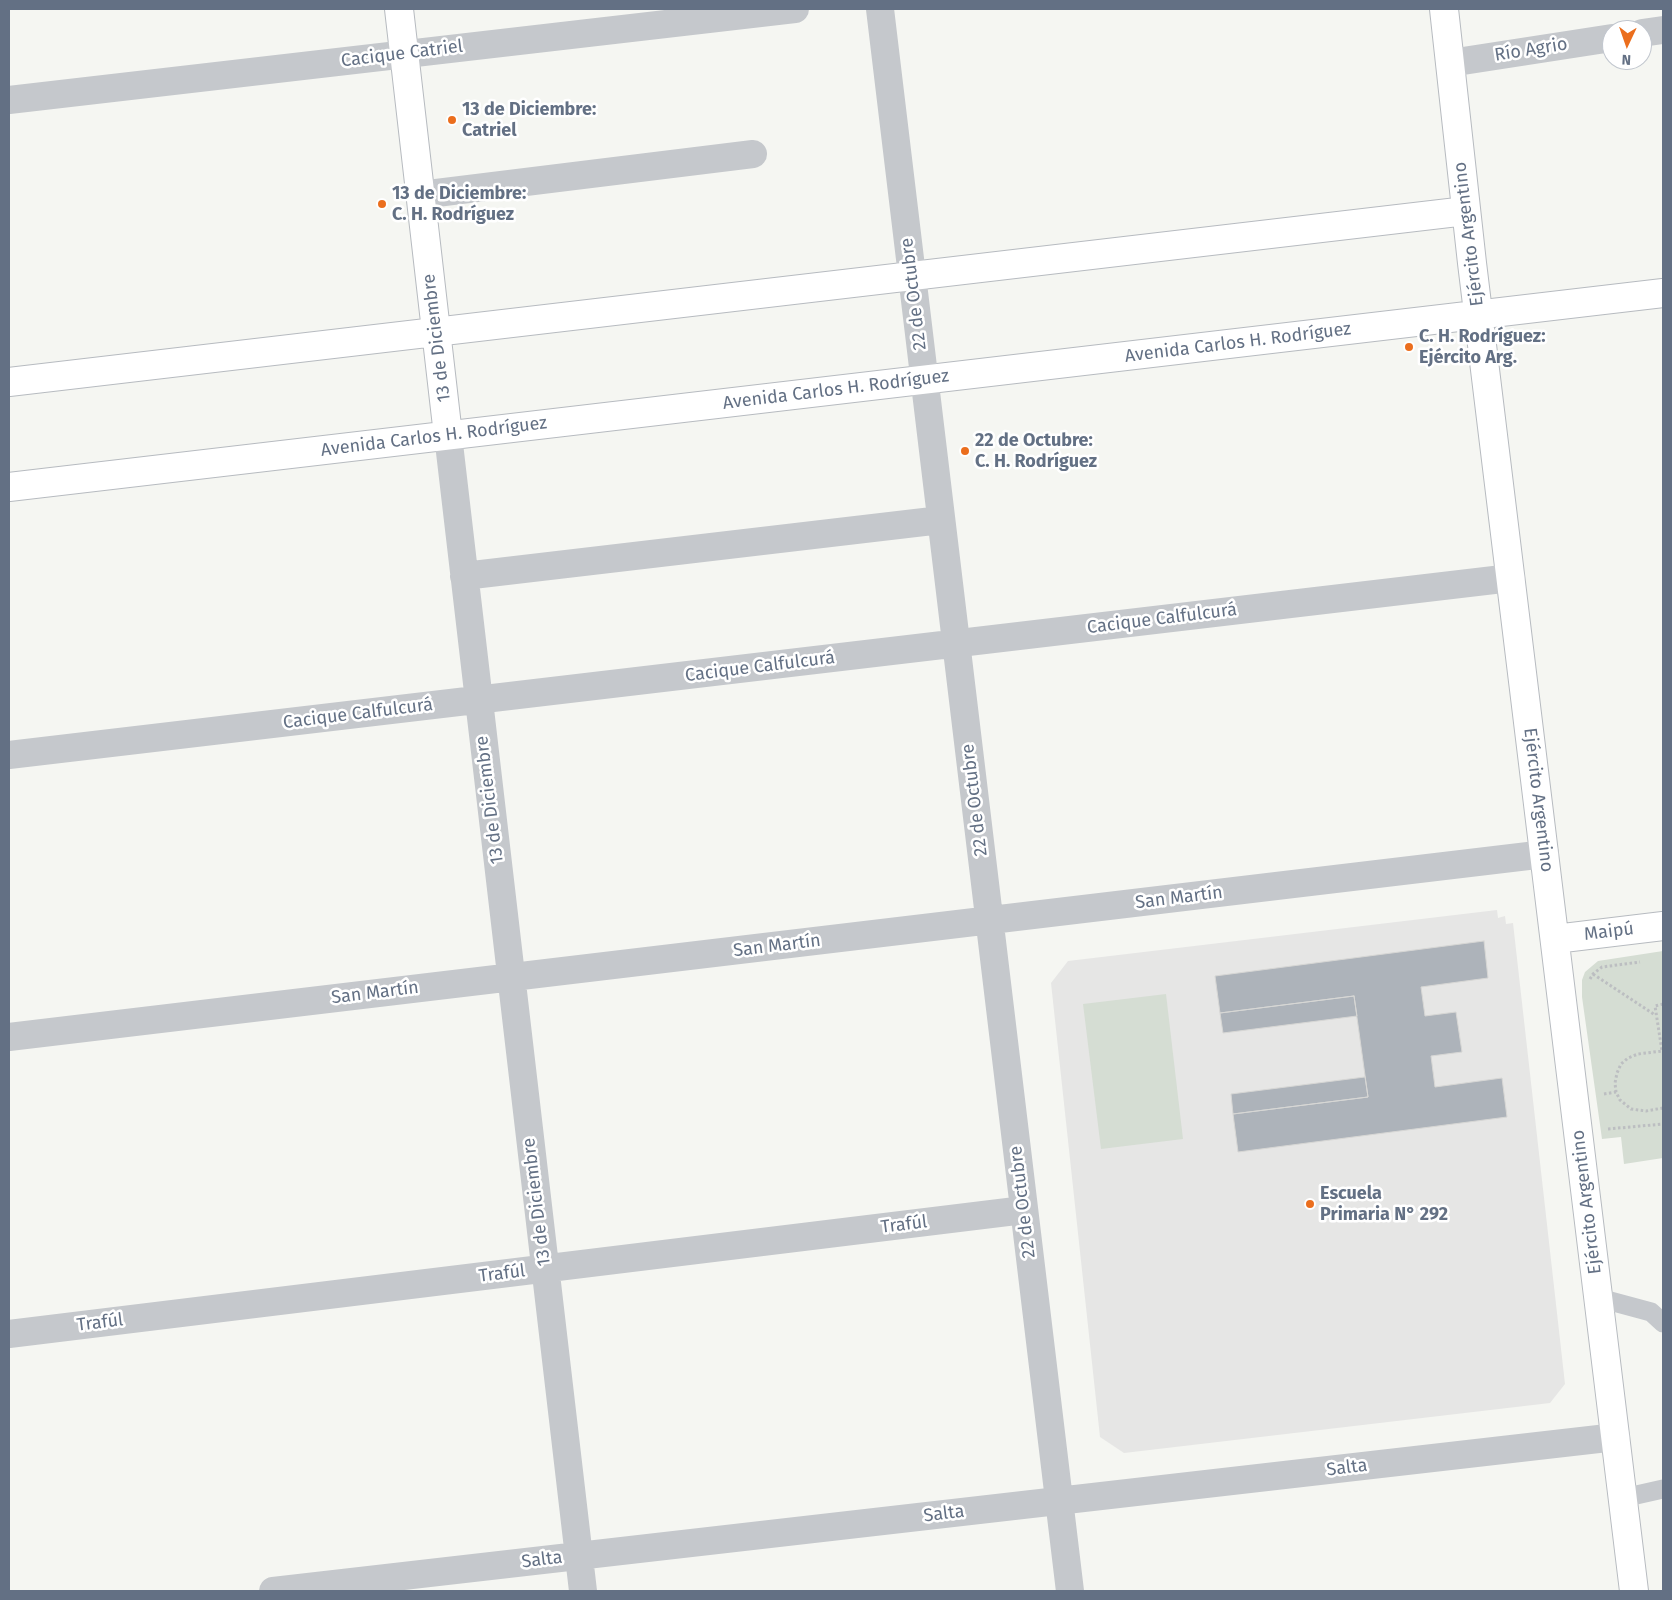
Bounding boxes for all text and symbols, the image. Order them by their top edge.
north arrow [1602,20,1652,70]
street label: Río Agrio [1493,34,1569,66]
street label: Cacique Catriel [340,36,464,72]
text: N [1621,51,1631,68]
place label: 13 de Diciembre: Catriel [462,99,596,142]
marker: 13 de Diciembre: Catriel [446,114,458,126]
street label: Ejército Argentino [1449,161,1489,307]
place label: 13 de Diciembre: C. H. Rodríguez [392,183,526,225]
marker: 13 de Diciembre: C. H. Rodríguez [376,198,388,210]
street label: 22 de Octubre [896,237,932,351]
street label: 13 de Diciembre [418,272,456,404]
street label: Avenida Carlos H. Rodríguez [1124,318,1352,368]
place label: C. H. Rodríguez: Ejército Arg. [1419,326,1546,368]
marker: C. H. Rodríguez: Ejército Arg. [1403,341,1415,353]
street label: Avenida Carlos H. Rodríguez [722,365,950,415]
street label: Avenida Carlos H. Rodríguez [320,412,548,462]
place label: 22 de Octubre: C. H. Rodríguez [975,430,1097,472]
marker: 22 de Octubre: C. H. Rodríguez [959,445,971,457]
street label: Cacique Calfulcurá [1086,599,1238,639]
street label: Cacique Calfulcurá [684,647,836,687]
street label: Cacique Calfulcurá [282,694,434,734]
street label: Ejército Argentino [1518,727,1558,873]
street label: 13 de Diciembre [471,734,509,866]
street label: 22 de Octubre [957,743,993,857]
street label: San Martín [1134,882,1224,914]
street label: Maipú [1583,918,1635,946]
street label: San Martín [732,930,822,962]
street label: San Martín [330,977,420,1009]
street label: Ejército Argentino [1567,1129,1607,1275]
street label: 13 de Diciembre [518,1136,556,1268]
street label: 22 de Octubre [1005,1145,1041,1259]
place label: Escuela Primaria N° 292 [1320,1183,1448,1226]
marker: Escuela Primaria N° 292 [1304,1198,1316,1210]
street label: Trafúl [880,1211,928,1239]
street label: Trafúl [478,1260,526,1288]
street label: Trafúl [76,1309,124,1337]
street label: Salta [1325,1455,1369,1481]
street label: Salta [922,1501,966,1527]
street label: Salta [520,1547,564,1573]

